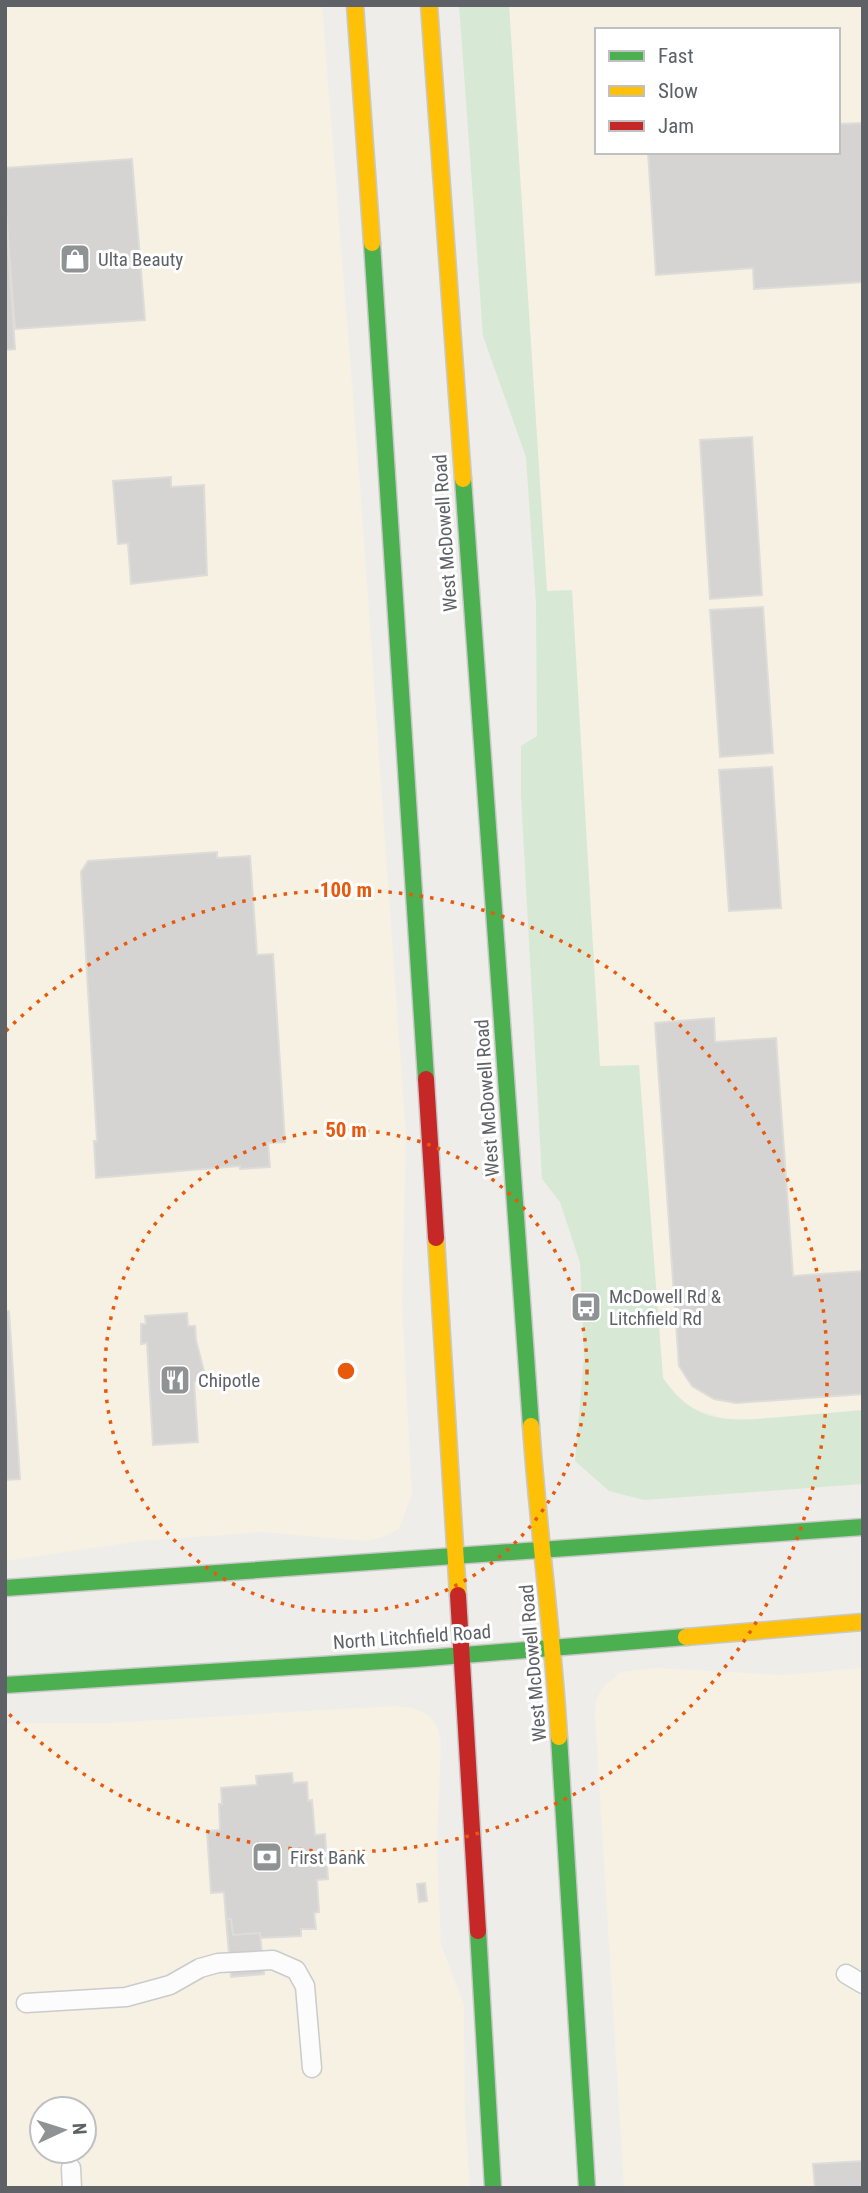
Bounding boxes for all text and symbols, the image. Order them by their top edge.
legend [595,28,840,154]
text: Fast [658,44,694,68]
text: Slow [658,79,698,103]
text: Jam [658,114,694,138]
shop icon: Ulta Beauty [58,242,92,276]
place label: Ulta Beauty [98,248,183,271]
street label: West McDowell Road [428,454,462,612]
text: 100 m [320,878,372,902]
street label: West McDowell Road [470,1019,504,1177]
text: 50 m [325,1118,367,1142]
place label: McDowell Rd & Litchfield Rd [609,1285,722,1330]
bus stop icon: McDowell Rd & Litchfield Rd [569,1290,603,1324]
centre of rings [334,1359,358,1383]
restaurant icon: Chipotle [158,1363,192,1397]
place label: Chipotle [198,1369,260,1392]
street label: West McDowell Road [515,1583,551,1743]
street label: North Litchfield Road [332,1620,492,1654]
bank icon: First Bank [250,1840,284,1874]
place label: First Bank [290,1846,366,1869]
north arrow [28,2095,98,2165]
text: N [68,2122,91,2135]

